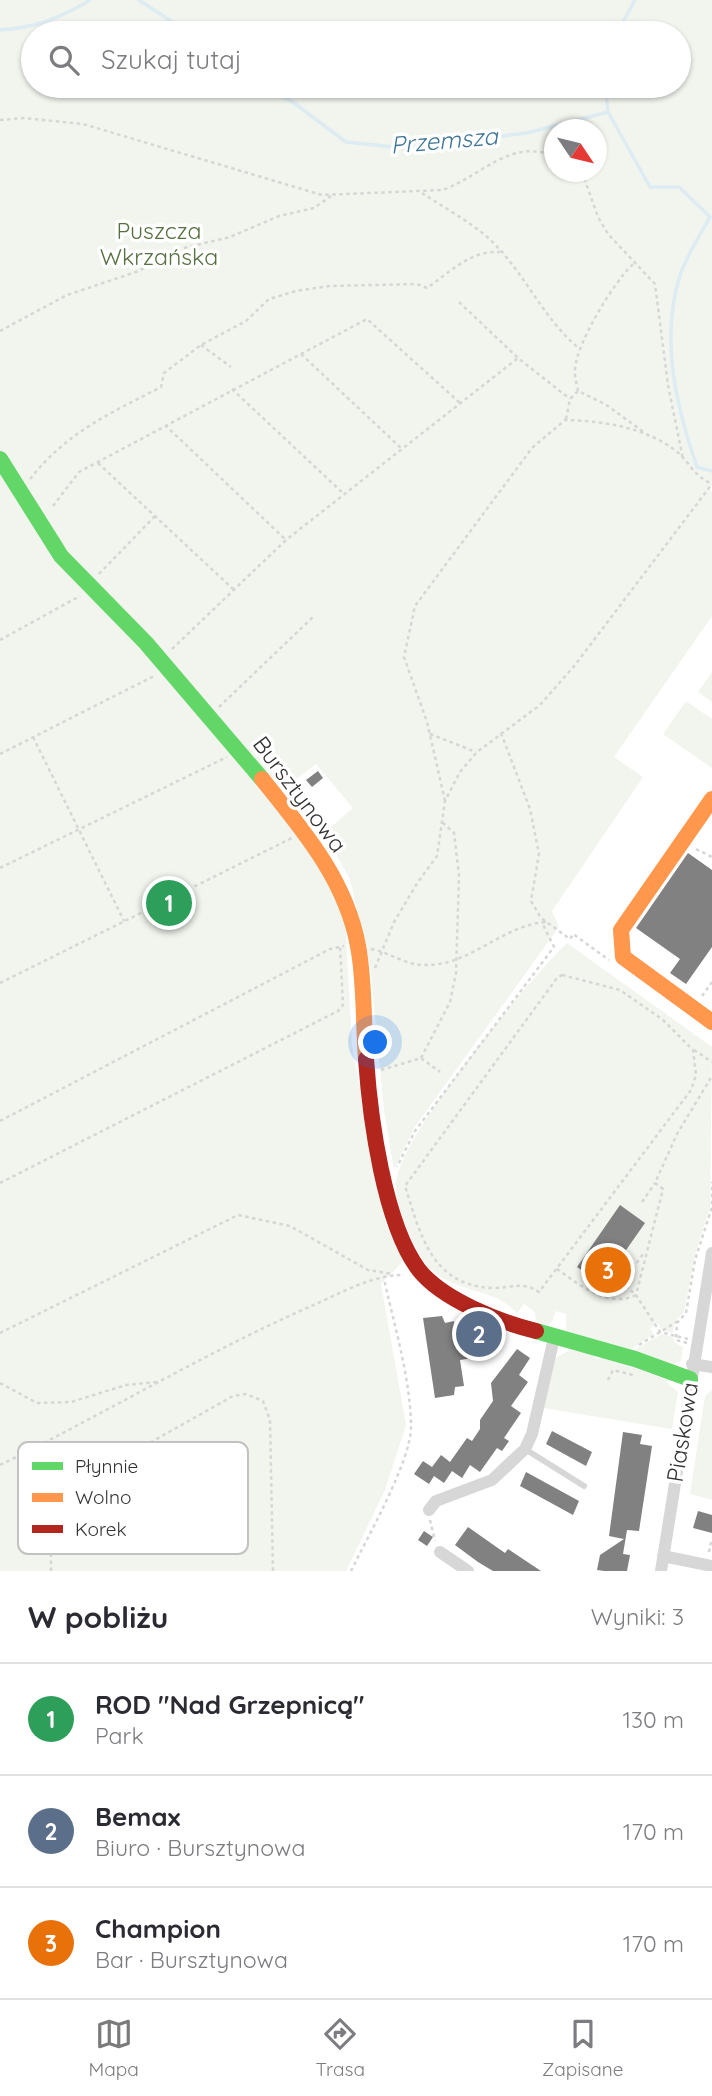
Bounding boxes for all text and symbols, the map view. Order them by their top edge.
search box [21,21,691,98]
icon: search [45,41,83,79]
text: Szukaj tutaj [101,43,242,76]
north arrow [544,119,607,182]
water label: Przemsza [389,120,500,160]
park label: Puszcza Wkrzańska [100,216,218,271]
street label: Bursztynowa [247,730,353,858]
pin: 1 [146,877,192,929]
your location [358,1025,392,1059]
pin: 3 [585,1244,631,1296]
pin: 2 [456,1308,502,1360]
street label: Piaskowa [660,1380,704,1484]
legend [18,1442,248,1554]
text: Płynnie [75,1454,138,1478]
text: Wolno [75,1485,131,1509]
text: Korek [75,1517,127,1541]
text: W pobliżu [28,1598,168,1636]
text: Wyniki: 3 [591,1602,684,1631]
text: ROD "Nad Grzepnicą" [95,1688,364,1721]
text: 1 [47,1705,55,1734]
text: 130 m [622,1705,684,1734]
text: Park [95,1721,144,1750]
text: Bemax [95,1800,180,1833]
text: 2 [44,1817,58,1846]
text: 170 m [623,1817,684,1846]
text: Biuro · Bursztynowa [95,1833,305,1862]
text: Champion [95,1912,221,1945]
text: 3 [45,1929,57,1958]
text: 170 m [623,1929,684,1958]
text: Bar · Bursztynowa [95,1945,288,1974]
tab: Mapa [88,2015,139,2081]
tab: Trasa [316,2015,365,2081]
tab: Zapisane [542,2015,624,2081]

